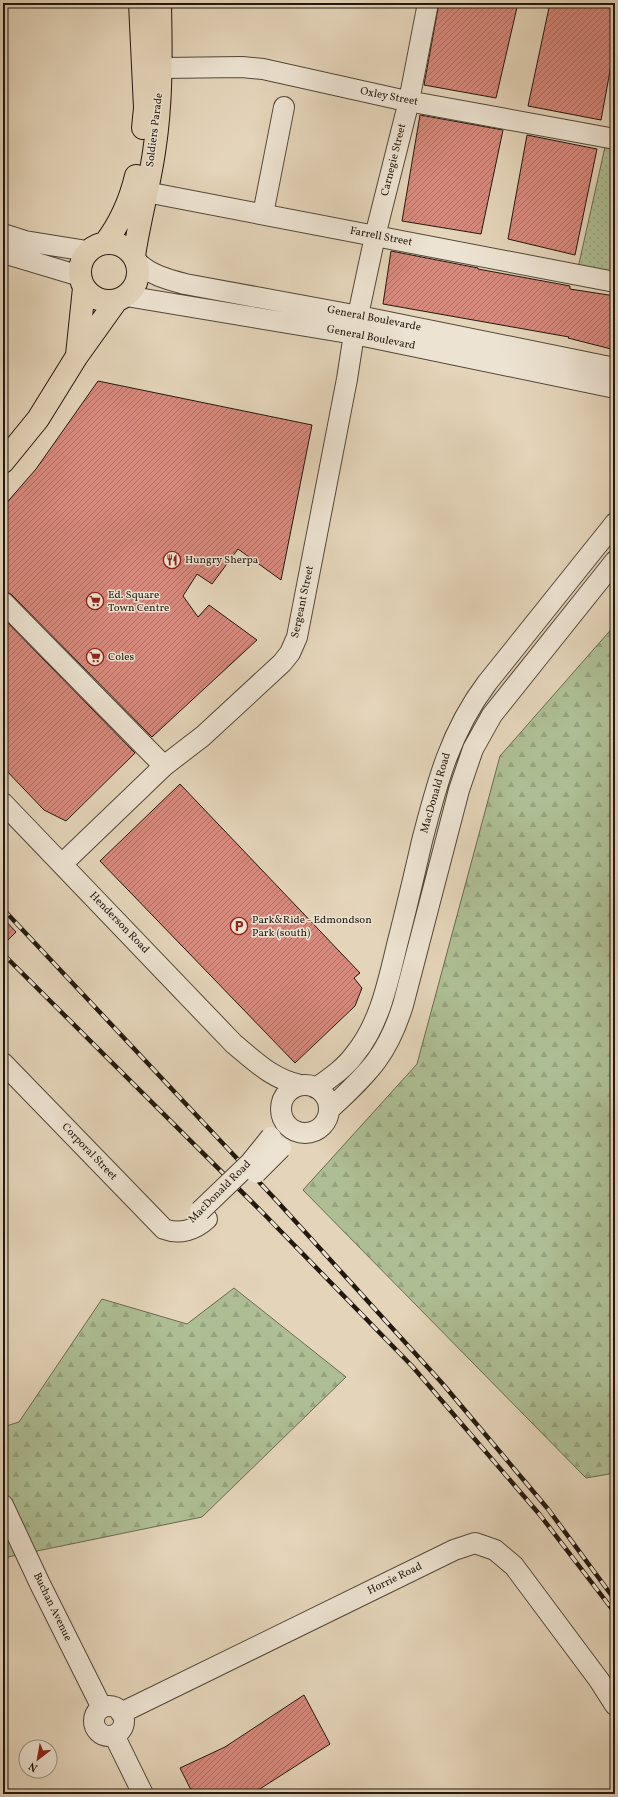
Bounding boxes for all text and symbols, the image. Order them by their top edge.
street label: Oxley Street [359,84,419,110]
street label: Soldiers Parade [143,92,167,168]
street label: Carnegie Street [378,122,410,198]
street label: Farrell Street [349,224,414,250]
street label: General Boulevarde [326,303,422,335]
street label: General Boulevard [325,322,417,354]
restaurant icon: Hungry Sherpa [162,550,182,570]
place label: Hungry Sherpa [185,553,259,568]
street label: Sergeant Street [288,564,318,640]
place label: Ed. Square Town Centre [108,588,169,616]
supermarket icon: Ed. Square Town Centre [85,591,105,611]
supermarket icon: Coles [85,647,105,667]
place label: Coles [108,650,134,665]
street label: MacDonald Road [417,751,455,835]
street label: Henderson Road [86,889,152,957]
place label: Park&Ride - Edmondson Park (south) [252,913,372,941]
parking icon: Park&Ride - Edmondson Park (south) [229,916,249,936]
street label: Corporal Street [58,1120,120,1184]
street label: MacDonald Road [185,1157,255,1227]
street label: Horrie Road [365,1559,425,1599]
street label: Buchan Avenue [29,1570,75,1644]
north arrow [18,1739,58,1779]
text: N [26,1758,41,1775]

